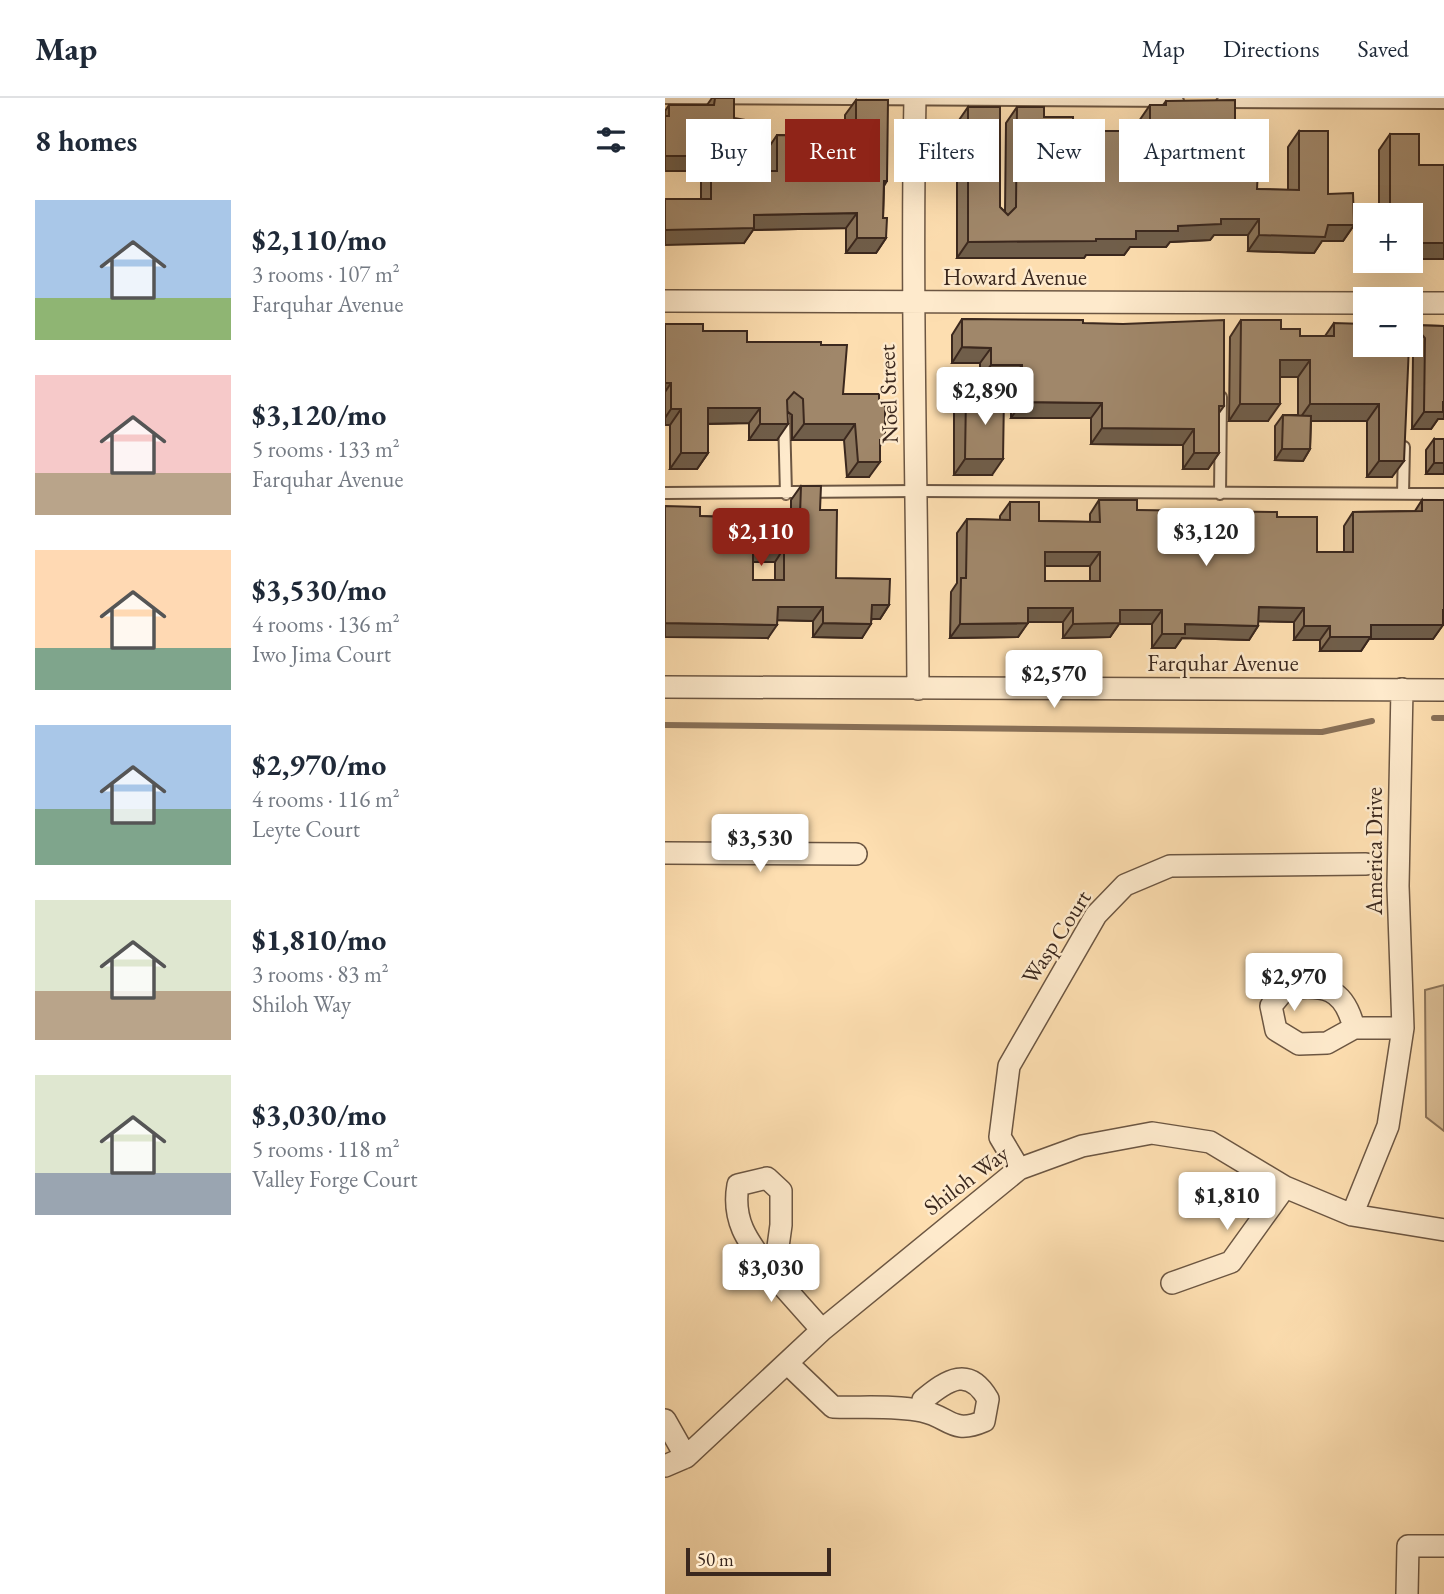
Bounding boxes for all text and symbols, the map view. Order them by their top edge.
text: Map [35,27,97,70]
text: Map [1142,33,1185,64]
text: Directions [1223,33,1320,64]
text: Saved [1358,33,1409,64]
chip: Buy [686,119,771,182]
chip: Rent [785,119,880,182]
chip: Filters [894,119,999,182]
chip: New [1013,119,1105,182]
chip: Apartment [1119,119,1269,182]
text: 8 homes [35,121,137,160]
icon: filters [592,121,630,159]
map controls [1353,203,1423,357]
button: + [1353,203,1423,273]
text: $2,110/mo [252,220,386,259]
icon: home [91,228,175,312]
text: 3 rooms · 107 m² [252,259,400,289]
street label: Howard Avenue [943,262,1087,292]
button: − [1353,287,1423,357]
text: Farquhar Avenue [252,289,403,319]
street label: Noel Street [871,343,905,444]
pin: $2,890 [928,368,1042,427]
text: $2,890 [953,375,1017,405]
text: $3,120/mo [252,395,386,434]
icon: home [91,403,175,487]
text: 5 rooms · 133 m² [252,434,400,464]
text: Farquhar Avenue [252,464,403,494]
pin: $2,110 [704,508,818,568]
pin: $3,120 [1149,508,1263,568]
text: $2,110 [729,516,793,546]
text: $3,120 [1174,516,1238,546]
text: $3,530/mo [252,570,386,609]
icon: home [91,578,175,662]
text: 4 rooms · 136 m² [252,609,400,639]
text: Iwo Jima Court [252,639,391,669]
street label: Farquhar Avenue [1147,648,1299,678]
pin: $2,570 [997,650,1111,710]
text: $2,570 [1022,658,1086,688]
text: $2,970/mo [252,745,386,784]
icon: home [91,753,175,837]
text: 4 rooms · 116 m² [252,784,400,814]
street label: America Drive [1359,787,1389,916]
text: Leyte Court [252,814,360,844]
pin: $3,530 [703,814,817,874]
text: $3,530 [728,822,792,852]
street label: Wasp Court [1014,883,1098,990]
text: $1,810/mo [252,920,386,959]
icon: home [91,928,175,1012]
pin: $2,970 [1237,954,1351,1013]
text: 3 rooms · 83 m² [252,959,389,989]
text: $2,970 [1262,961,1326,991]
text: Shiloh Way [252,989,351,1019]
text: $3,030/mo [252,1095,386,1134]
icon: home [91,1103,175,1187]
text: 5 rooms · 118 m² [252,1134,400,1164]
street label: Shiloh Way [917,1138,1015,1222]
text: Valley Forge Court [252,1164,418,1194]
pin: $1,810 [1170,1172,1284,1232]
text: $1,810 [1195,1180,1259,1210]
pin: $3,030 [714,1244,828,1304]
text: $3,030 [739,1252,803,1282]
scale bar [686,1545,831,1577]
text: 50 m [697,1547,734,1572]

